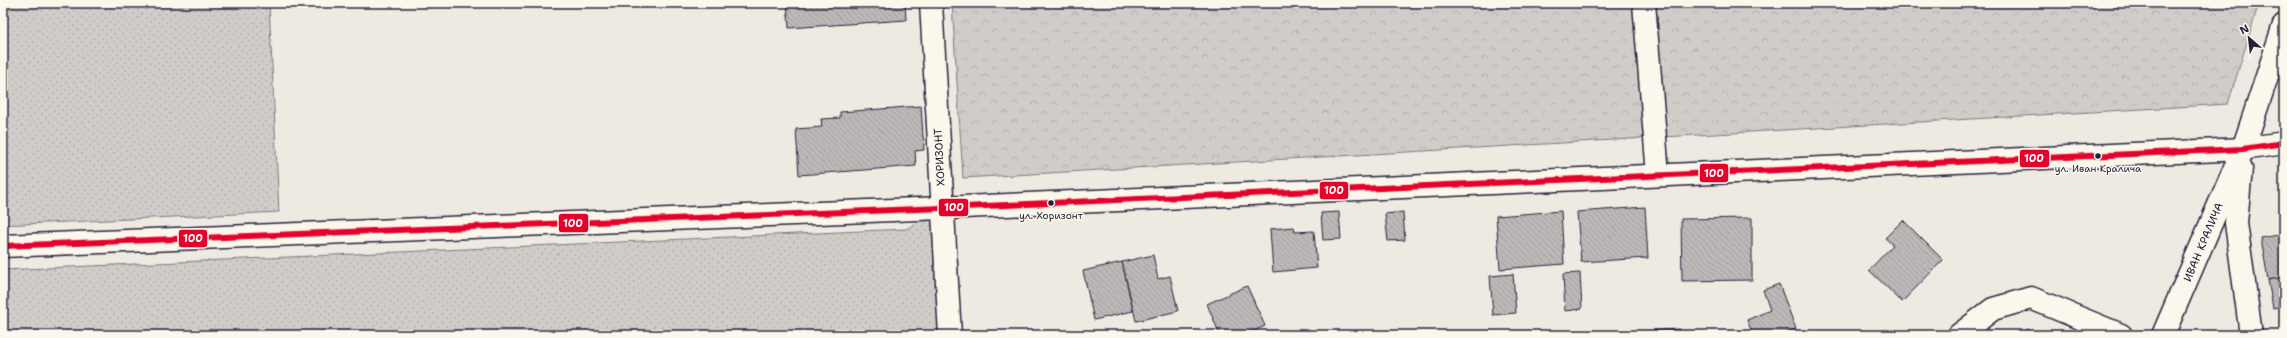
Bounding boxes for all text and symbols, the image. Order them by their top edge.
north arrow [2229,18,2269,58]
text: N [2237,21,2252,38]
street label: ХОРИЗОНТ [930,127,949,186]
line badge: 100 [2019,149,2050,168]
text: 100 [2024,151,2044,166]
marker: ул. Иван Кралича [2093,151,2103,161]
place label: ул. Иван Кралича [2055,162,2142,175]
line badge: 100 [1699,163,1729,183]
text: 100 [1704,166,1724,181]
line badge: 100 [1319,181,1349,200]
text: 100 [1324,183,1344,198]
line badge: 100 [938,198,969,217]
marker: ул. Хоризонт [1046,198,1056,208]
text: 100 [944,200,964,215]
street label: ИВАН КРАЛИЧА [2180,200,2227,284]
place label: ул. Хоризонт [1019,209,1084,222]
line badge: 100 [558,213,589,233]
text: 100 [563,216,583,231]
line badge: 100 [178,229,208,248]
text: 100 [183,231,203,246]

